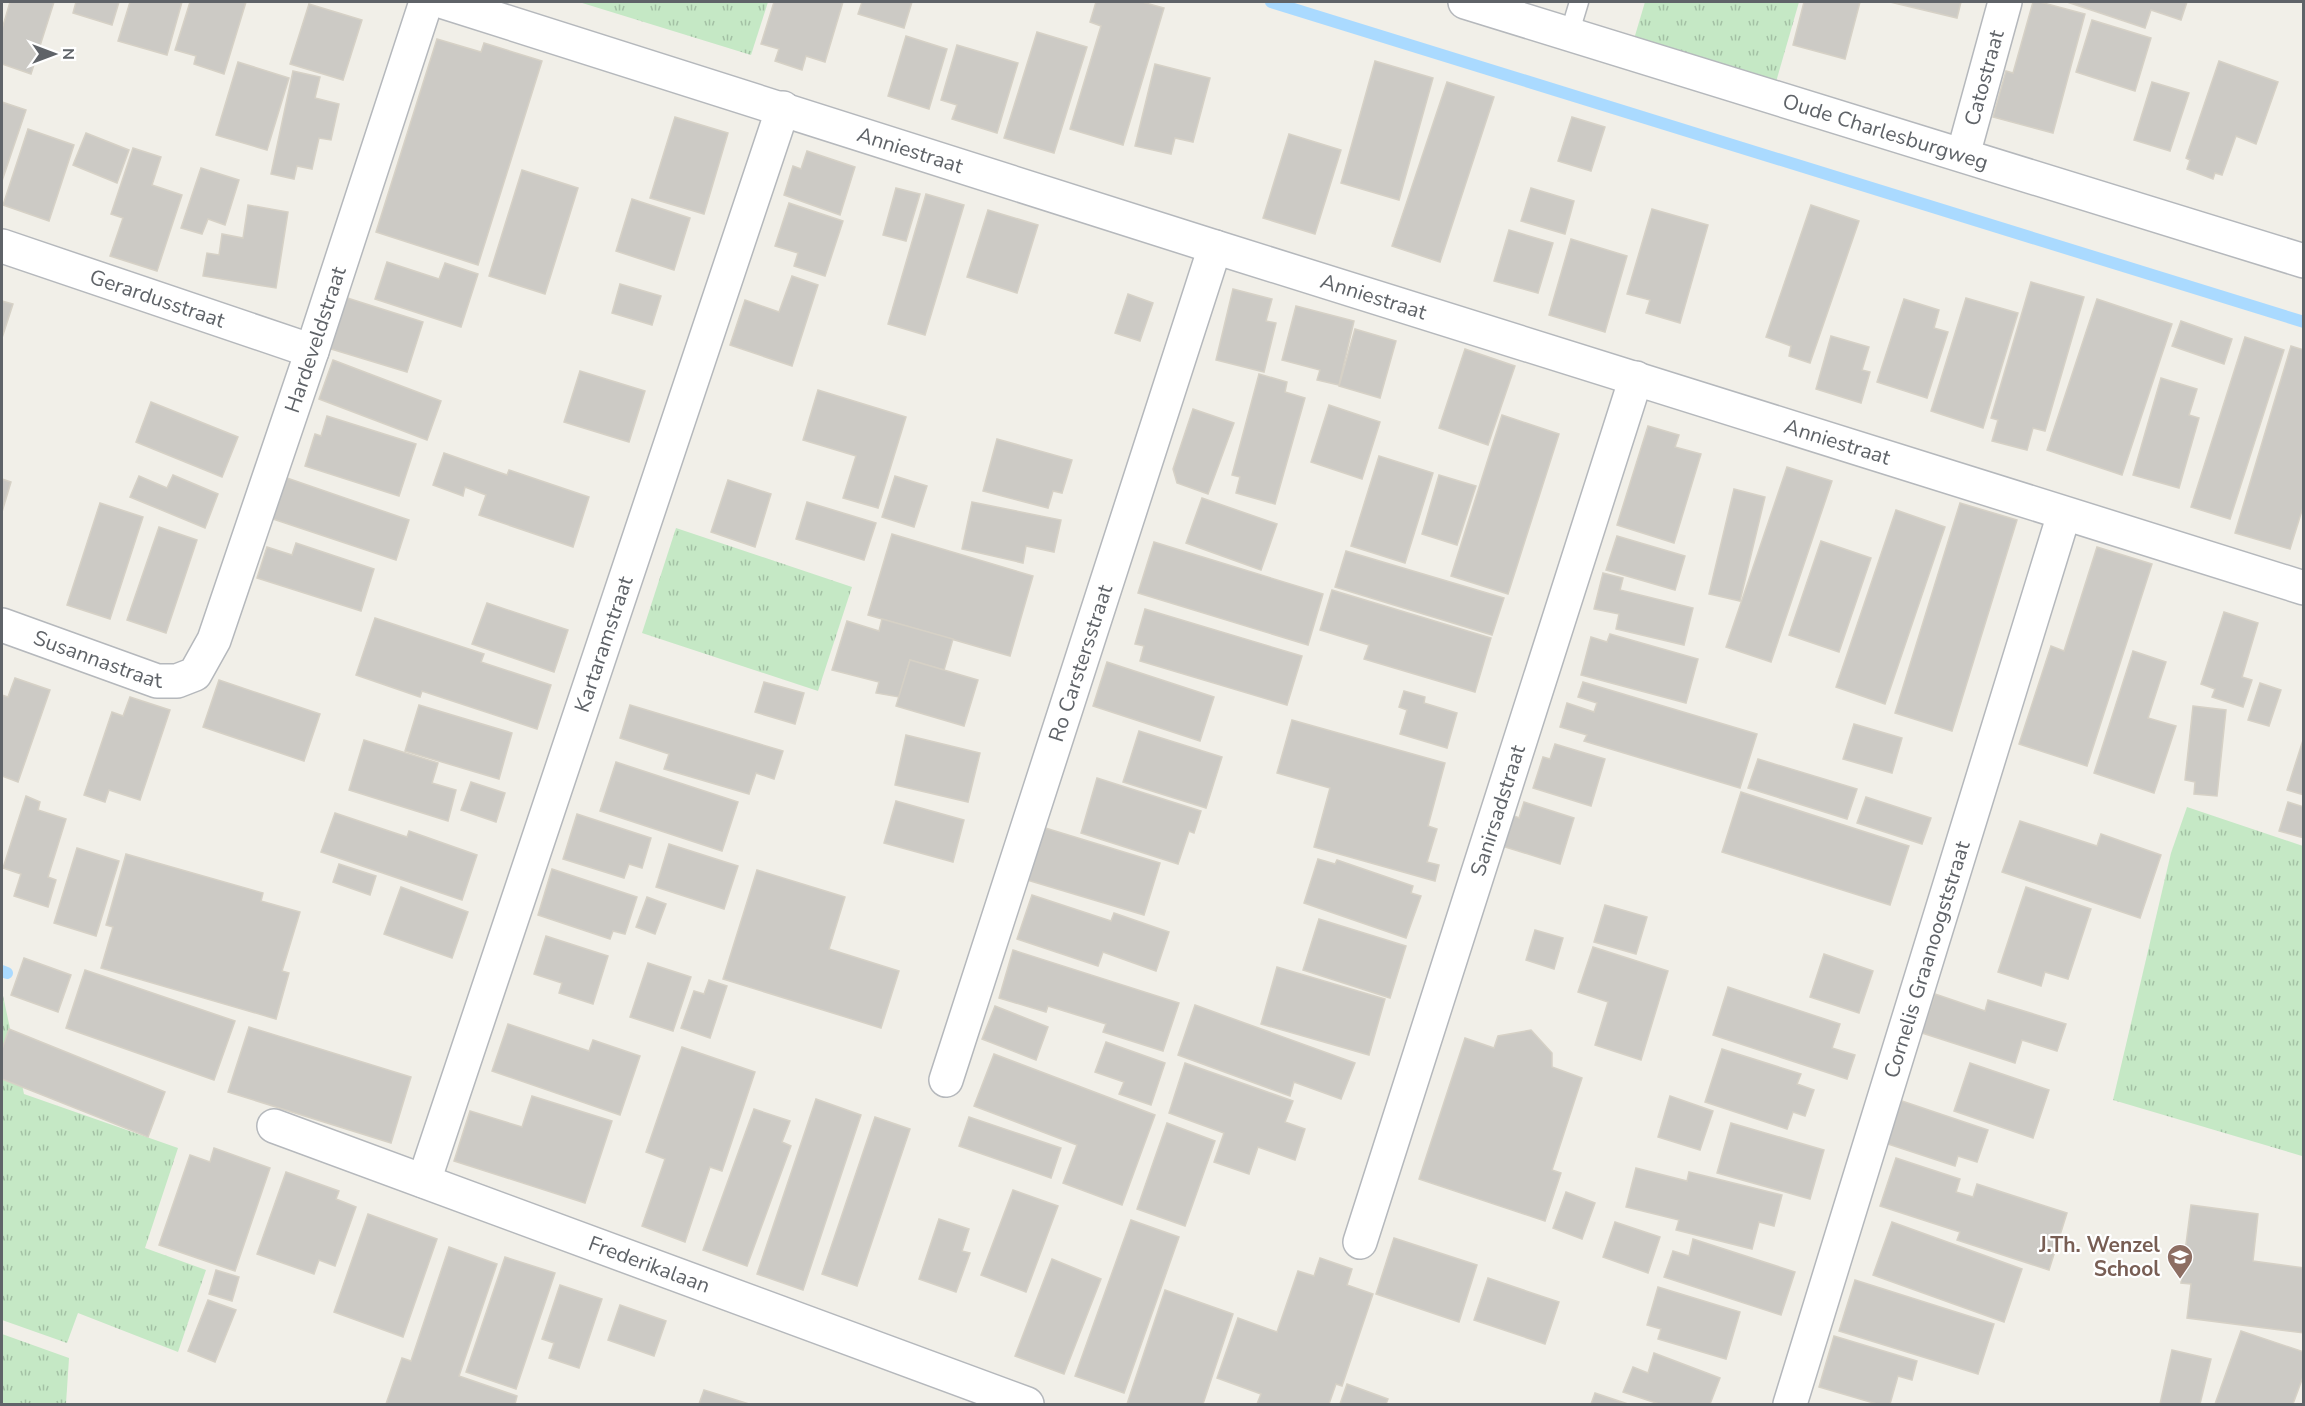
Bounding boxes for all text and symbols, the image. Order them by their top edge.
north arrow [24,24,84,84]
street label: Catostraat [1958,26,2011,129]
text: N [57,48,79,60]
street label: Oude Charlesburgweg [1779,87,1992,177]
street label: Anniestraat [854,120,967,180]
street label: Hardeveldstraat [278,262,353,417]
street label: Gerardusstraat [86,263,229,335]
street label: Anniestraat [1317,267,1431,327]
street label: Anniestraat [1781,412,1894,472]
street label: Kartaramstraat [568,572,640,716]
street label: Ro Carstersstraat [1042,580,1119,745]
street label: Susannastraat [30,623,163,695]
street label: Sanirsadstraat [1464,741,1532,880]
street label: Cornelis Graanoogststraat [1877,837,1977,1082]
street label: Frederikalaan [584,1229,714,1300]
place label: J.Th. Wenzel School [2038,1231,2160,1283]
school or university icon: J.Th. Wenzel School [2165,1242,2195,1280]

